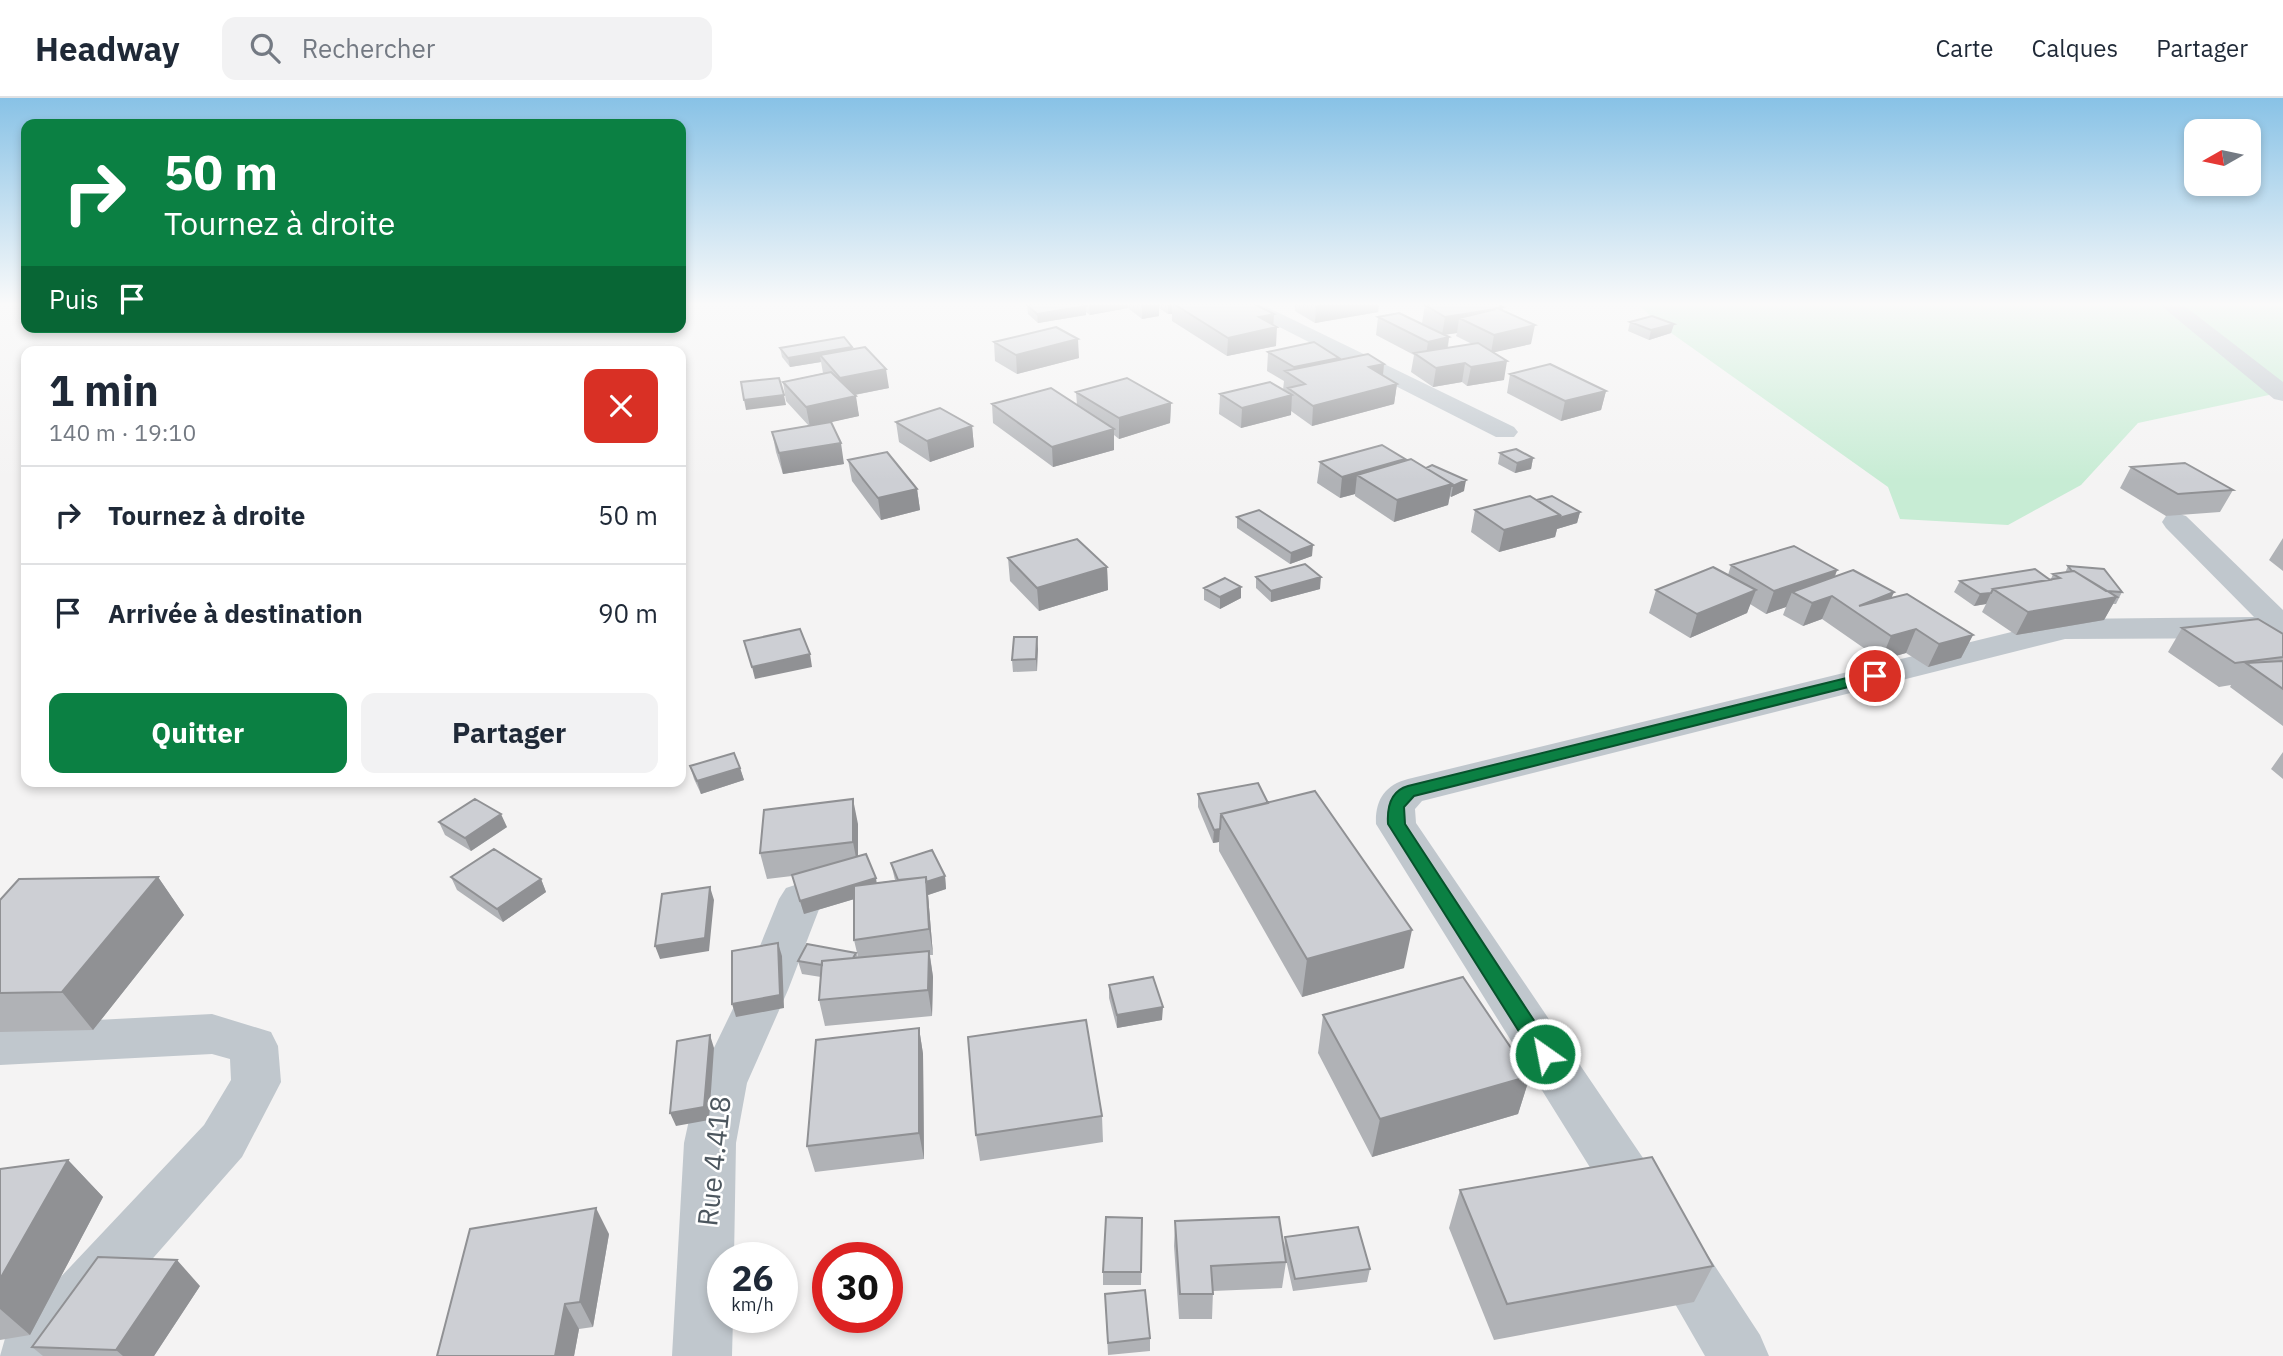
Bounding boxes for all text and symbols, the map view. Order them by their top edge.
search box [222,17,712,80]
text: Headway [35,27,180,70]
icon: search [246,29,284,67]
text: Rechercher [302,31,435,65]
text: Carte [1935,32,1994,64]
text: Calques [2032,32,2118,64]
text: Partager [2156,32,2248,64]
north arrow [2184,119,2261,196]
map controls [2184,119,2261,196]
text: 50 m [164,140,278,203]
icon: right [49,147,140,238]
text: Tournez à droite [164,202,395,244]
icon: arrive [113,280,151,318]
text: Puis [49,282,99,316]
text: 1 min [49,363,159,418]
button: close [584,369,658,443]
text: 140 m · 19:10 [49,417,196,447]
icon: right [49,496,87,534]
text: Tournez à droite [108,498,305,532]
text: 50 m [598,498,658,532]
icon: arrive [49,594,87,632]
text: Arrivée à destination [108,596,363,630]
text: 90 m [598,596,658,630]
pin [1845,646,1905,706]
icon: arrive [1856,657,1894,695]
button: Quitter [49,693,347,773]
button: Partager [361,693,658,773]
position arrow [1508,1017,1582,1091]
street label: Rue 4.418 [688,1094,739,1228]
speed limit sign: 30 [812,1242,903,1333]
text: 26 [731,1255,774,1301]
text: km/h [731,1293,774,1316]

